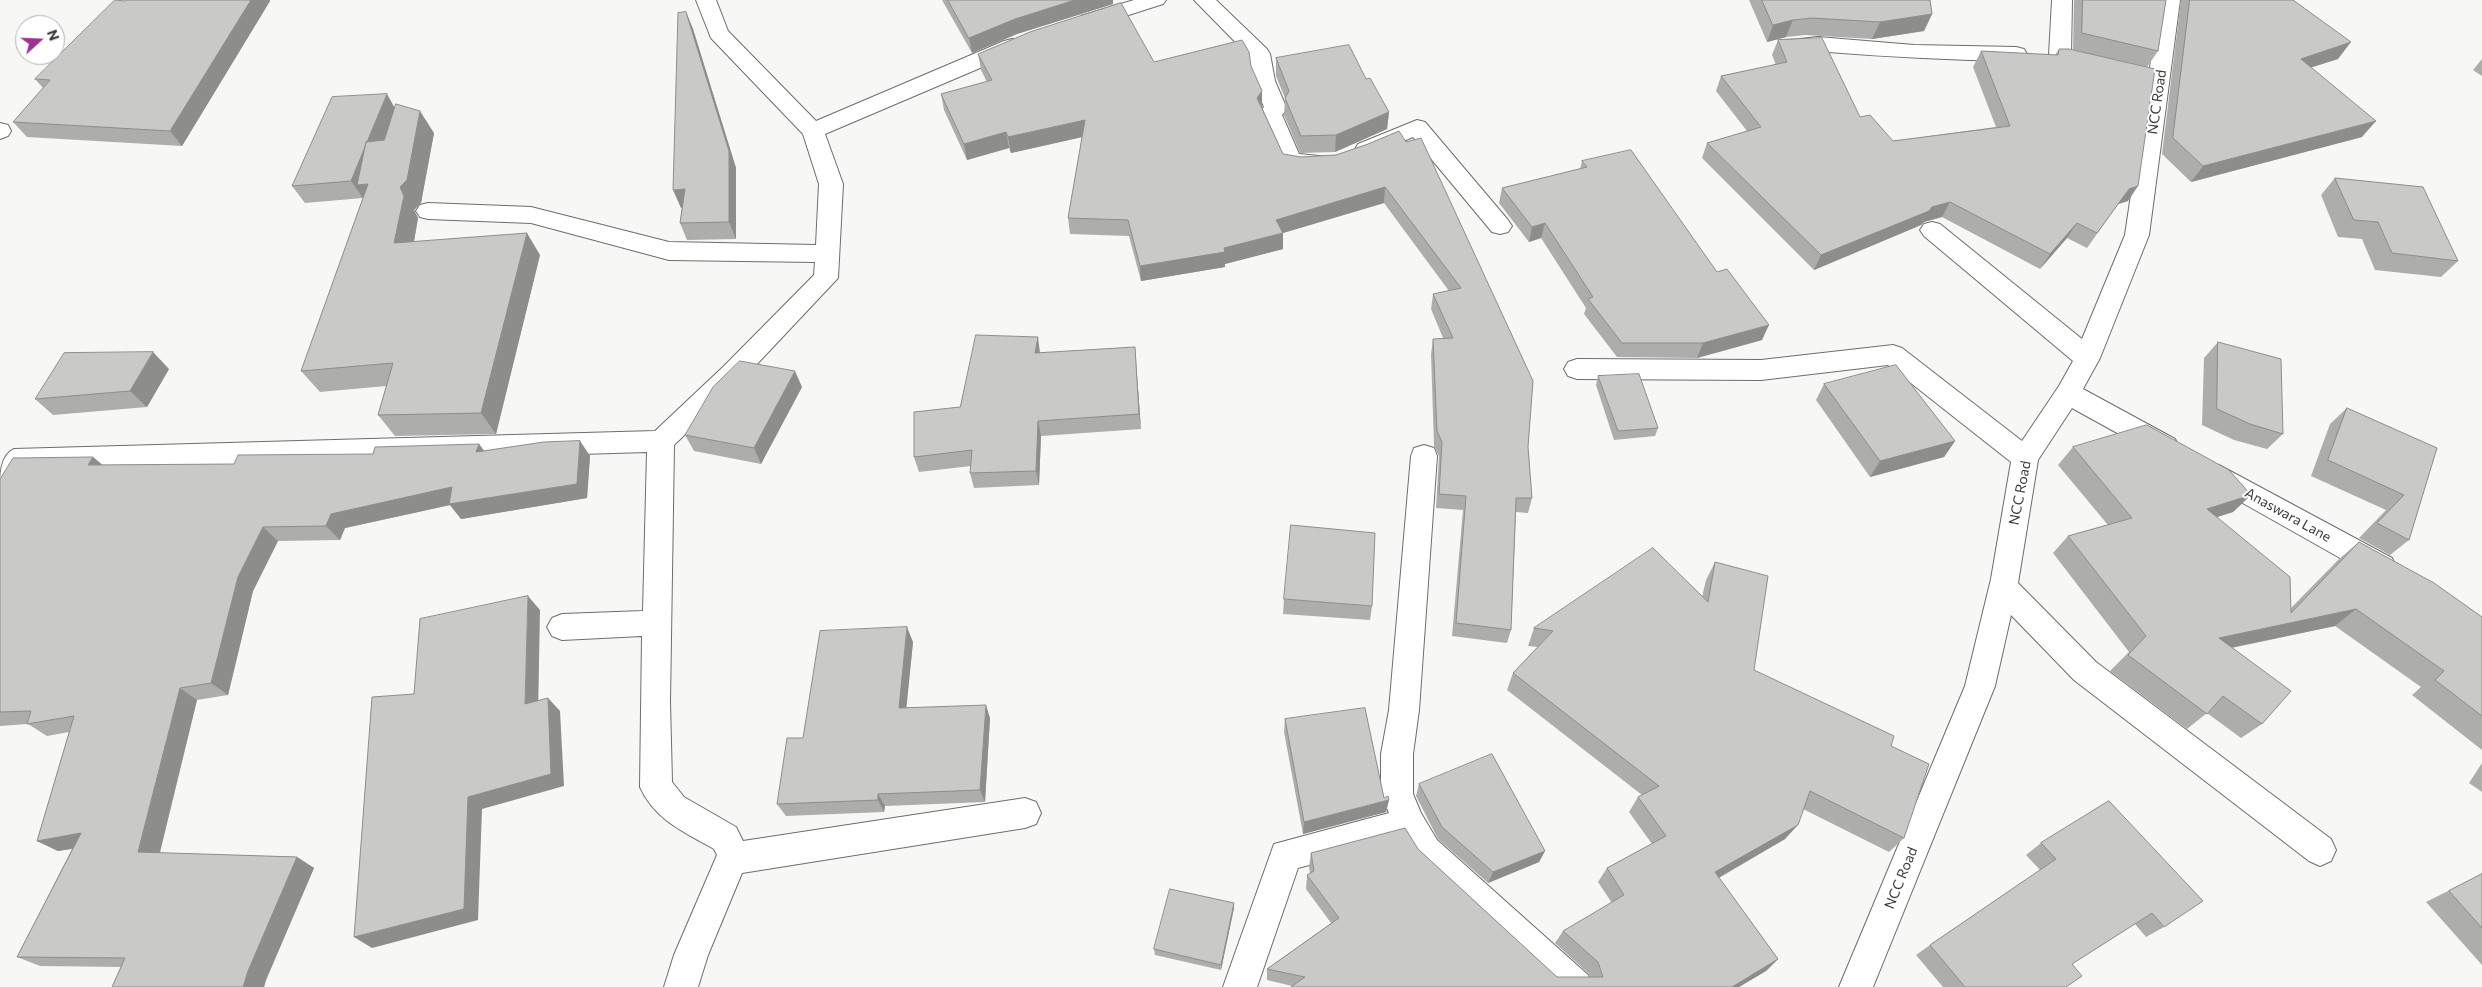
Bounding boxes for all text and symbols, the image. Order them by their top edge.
north arrow [15,15,65,65]
text: N [44,27,63,43]
street label: NCC Road [2144,69,2170,135]
street label: NCC Road [2006,459,2034,527]
street label: Anaswara Lane [2242,484,2334,546]
street label: NCC Road [1881,845,1921,911]

